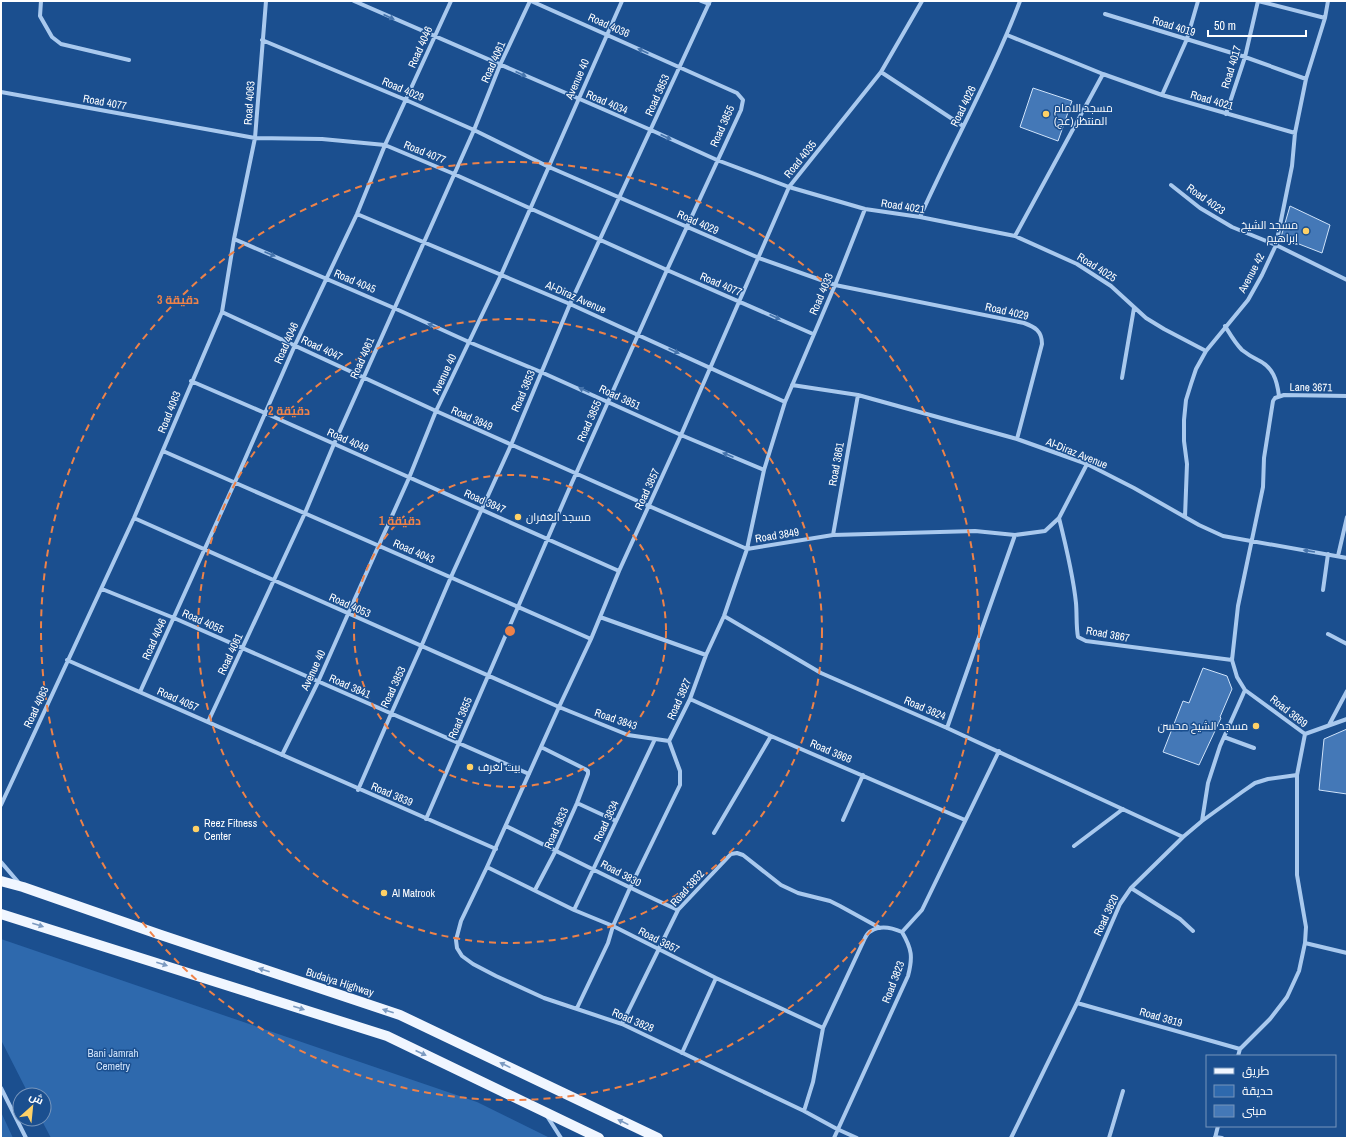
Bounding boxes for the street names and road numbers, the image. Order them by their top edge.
street label: Road 4036 [586,10,632,40]
street label: Road 4019 [1151,13,1197,39]
street label: Road 4046 [405,24,435,70]
street label: Road 4061 [478,39,508,85]
street label: Road 4017 [1218,44,1244,90]
street label: Avenue 40 [561,57,592,102]
street label: Road 3853 [642,72,672,118]
street label: Road 4029 [380,74,426,104]
street label: Road 4063 [240,80,258,126]
street label: Road 4026 [947,83,979,129]
street label: Road 4034 [584,87,630,117]
street label: Road 4021 [1189,87,1235,113]
street label: Road 4077 [82,91,128,113]
street label: Road 3855 [707,103,737,149]
street label: Road 4077 [402,137,448,167]
street label: Road 4035 [781,137,819,181]
street label: Road 4023 [1184,181,1228,217]
street label: Road 4021 [880,196,926,216]
street label: Road 4029 [675,207,721,237]
street label: Road 4025 [1075,249,1119,285]
street label: Avenue 42 [1234,251,1267,296]
street label: Road 4045 [332,266,378,296]
street label: Road 4077 [698,269,744,299]
street label: Road 4033 [806,271,836,317]
street label: Al-Diraz Avenue [543,277,609,317]
street label: Road 4029 [984,299,1030,323]
street label: Road 4046 [271,320,301,366]
street label: Road 4047 [299,332,345,364]
street label: Road 4061 [347,335,377,381]
street label: Avenue 40 [428,352,459,397]
street label: Road 3853 [508,368,538,414]
street label: Lane 3671 [1290,380,1332,394]
street label: Road 3851 [597,381,643,413]
street label: Road 4063 [154,389,184,435]
street label: Road 3855 [574,398,604,444]
street label: Road 3849 [449,403,495,433]
street label: Road 4049 [325,425,371,455]
street label: Al-Diraz Avenue [1043,434,1110,472]
street label: Road 3861 [825,441,847,487]
street label: Road 3857 [631,466,663,512]
street label: Road 3847 [462,486,508,516]
street label: Road 3849 [754,525,800,545]
street label: Road 4043 [391,536,437,566]
street label: Road 4053 [327,590,373,620]
street label: Road 4055 [180,606,226,636]
street label: Road 4046 [139,616,169,662]
street label: Road 3867 [1085,623,1131,645]
street label: Road 4061 [214,631,246,677]
street label: Avenue 40 [297,648,328,693]
street label: Road 3853 [377,664,409,710]
street label: Road 3841 [327,671,373,701]
street label: Road 3827 [664,676,694,722]
street label: Road 4063 [20,684,52,730]
street label: Road 4057 [155,684,201,714]
street label: Road 3669 [1267,692,1311,730]
street label: Road 3824 [902,693,948,723]
street label: Road 3855 [445,695,475,741]
street label: Road 3843 [593,705,639,733]
street label: Road 3868 [808,736,854,766]
street label: Road 3839 [369,779,415,809]
street label: Road 3834 [590,798,622,844]
street label: Road 3833 [541,805,571,851]
street label: Road 3830 [598,856,644,890]
street label: Road 3832 [667,867,707,909]
street label: Road 3820 [1090,892,1122,938]
street label: Road 3857 [636,924,682,956]
street label: Road 3823 [879,959,907,1005]
street label: Budaiya Highway [304,964,376,1000]
street label: Road 3819 [1138,1004,1184,1030]
street label: Road 3828 [610,1005,656,1035]

